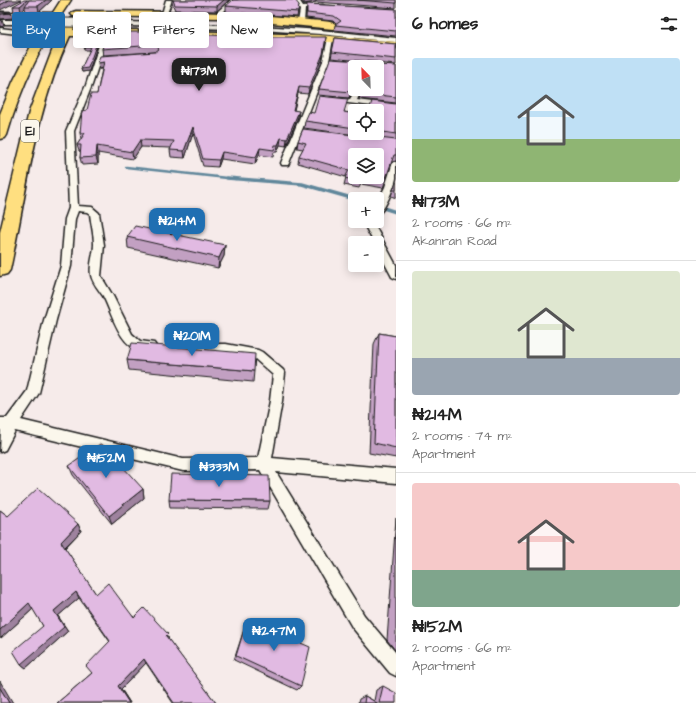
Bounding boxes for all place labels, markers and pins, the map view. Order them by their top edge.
pin: ₦173M [171,58,227,92]
pin: ₦214M [149,208,205,242]
pin: ₦201M [164,323,220,357]
pin: ₦152M [78,445,134,479]
pin: ₦333M [191,454,247,488]
pin: ₦247M [246,618,302,652]

